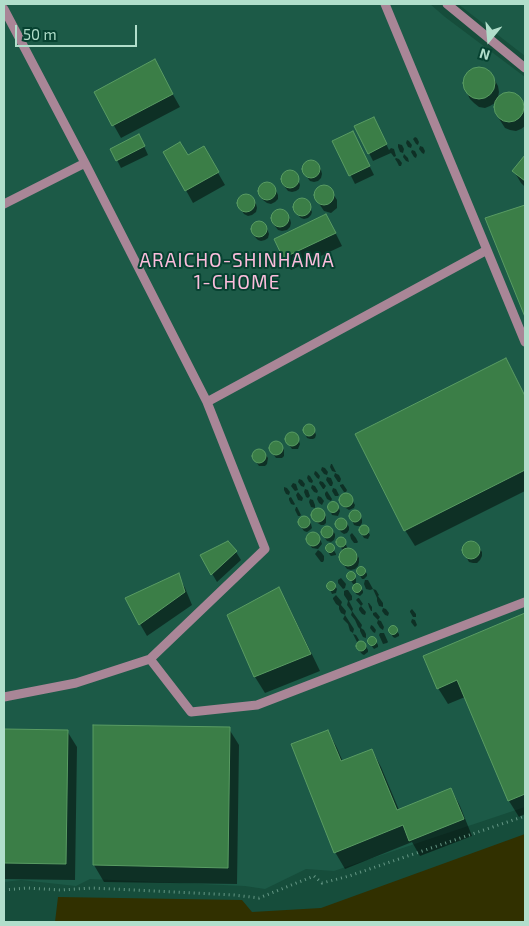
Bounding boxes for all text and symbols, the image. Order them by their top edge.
scale bar [18,15,140,47]
north arrow [464,15,514,65]
text: 50 m [23,25,57,43]
text: N [477,45,492,64]
district label: ARAICHO-SHINHAMA 1-CHOME [137,250,337,294]

